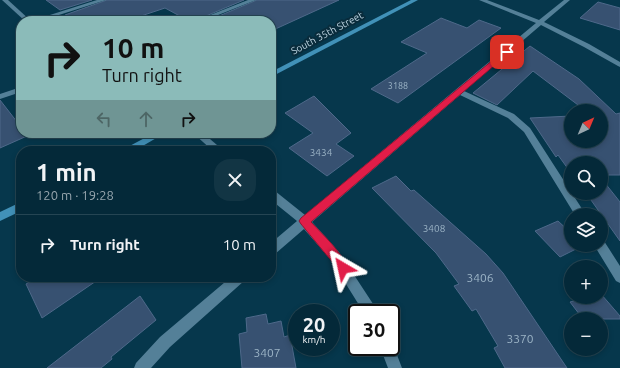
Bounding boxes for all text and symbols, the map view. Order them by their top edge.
street label: South 35th Street [289,9,365,57]
icon: right [36,32,88,84]
text: 10 m [102,32,164,63]
pin [490,35,524,69]
icon: arrive [496,41,518,63]
text: Turn right [102,65,182,85]
house number: 3188 [388,81,408,91]
north arrow [564,104,608,148]
map controls [564,104,608,356]
icon: left [93,108,115,130]
icon: ahead [135,108,157,130]
icon: right [177,108,199,130]
house number: 3434 [310,147,333,158]
button: search [564,156,608,200]
text: 1 min [36,159,97,186]
button: close [214,159,256,201]
text: 120 m · 19:28 [36,188,114,202]
button: layers [564,208,608,252]
house number: 3408 [423,223,446,234]
icon: right [36,234,58,256]
text: Turn right [70,236,140,253]
text: 10 m [223,236,256,253]
position arrow [322,247,364,289]
button: + [564,260,608,304]
house number: 3406 [466,271,494,284]
speed limit sign: 30 [348,304,400,356]
button: − [564,312,608,356]
text: 20 [303,313,325,336]
house number: 3370 [506,332,534,345]
text: km/h [302,334,326,345]
house number: 3407 [253,346,281,359]

